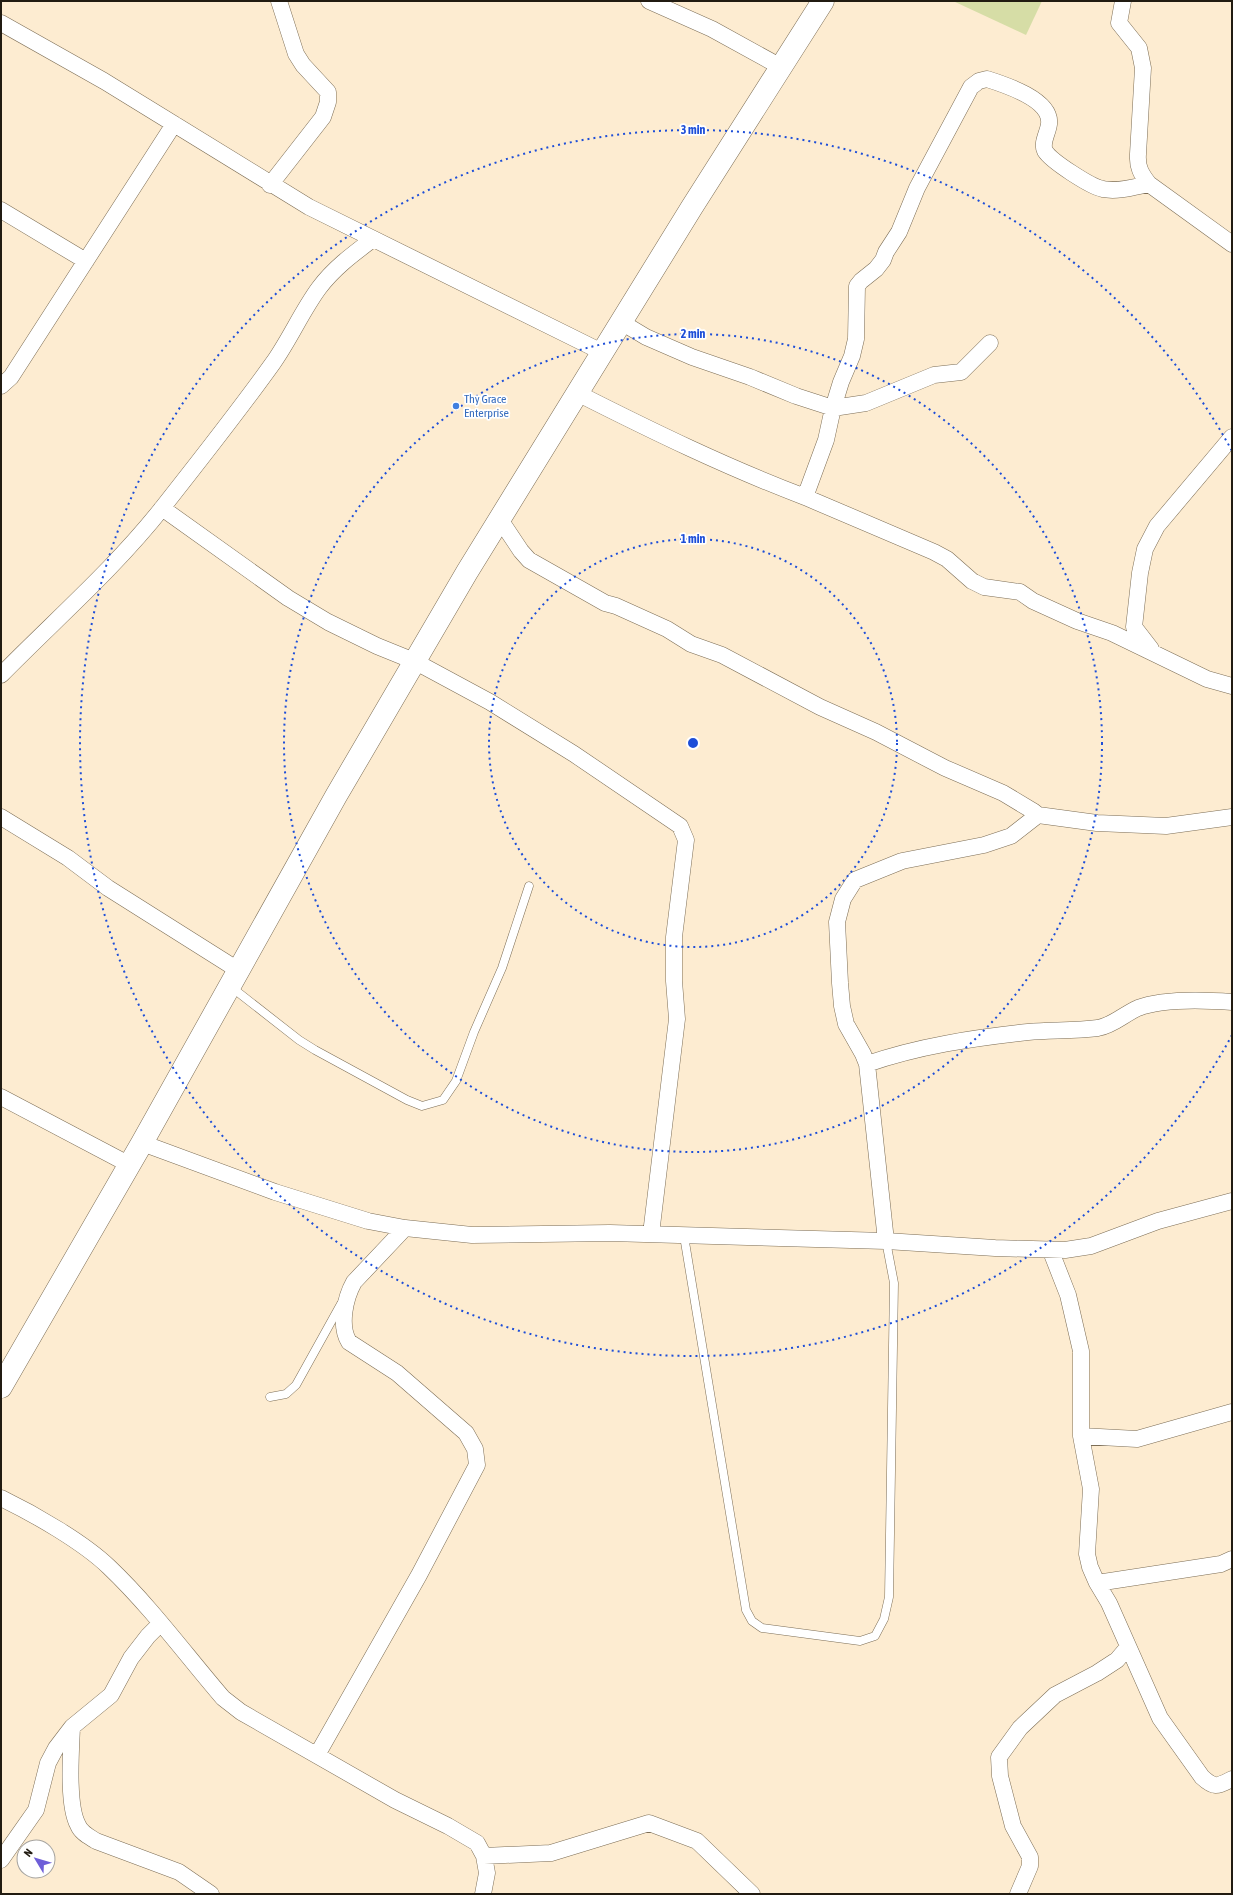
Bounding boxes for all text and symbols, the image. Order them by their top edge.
text: 3 min [681,123,705,137]
text: 2 min [681,327,705,341]
place label: Thy Grace Enterprise [464,392,509,420]
marker: Thy Grace Enterprise [451,401,461,411]
text: 1 min [681,532,705,546]
centre of rings [686,736,700,750]
north arrow [16,1839,56,1879]
text: N [21,1847,35,1859]

